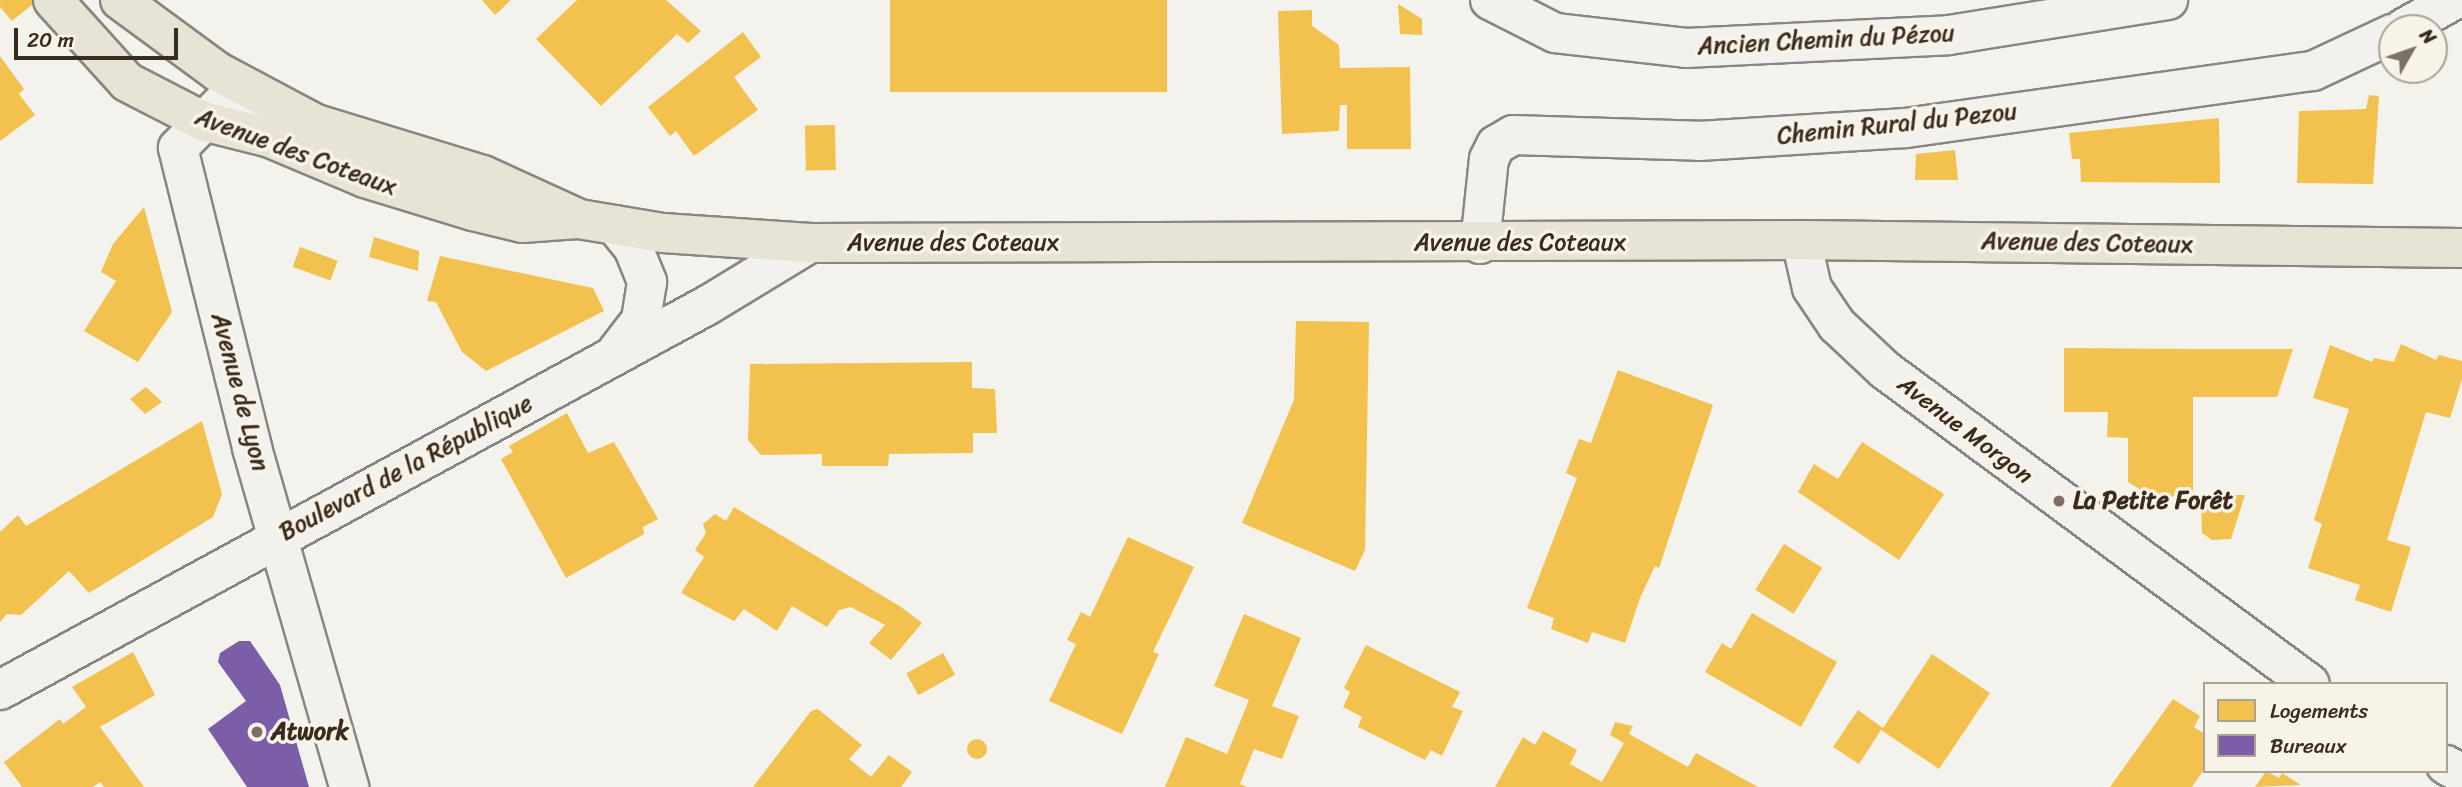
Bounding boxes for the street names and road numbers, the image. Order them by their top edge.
street label: Ancien Chemin du Pézou [1696,19,1956,61]
street label: Chemin Rural du Pezou [1775,97,2019,151]
street label: Avenue des Coteaux [191,102,401,202]
street label: Avenue des Coteaux [1981,227,2193,259]
street label: Avenue des Coteaux [847,229,1059,257]
street label: Avenue des Coteaux [1414,229,1626,257]
street label: Avenue de Lyon [205,310,275,474]
street label: Avenue Morgon [1892,370,2038,490]
street label: Boulevard de la République [275,389,537,547]

